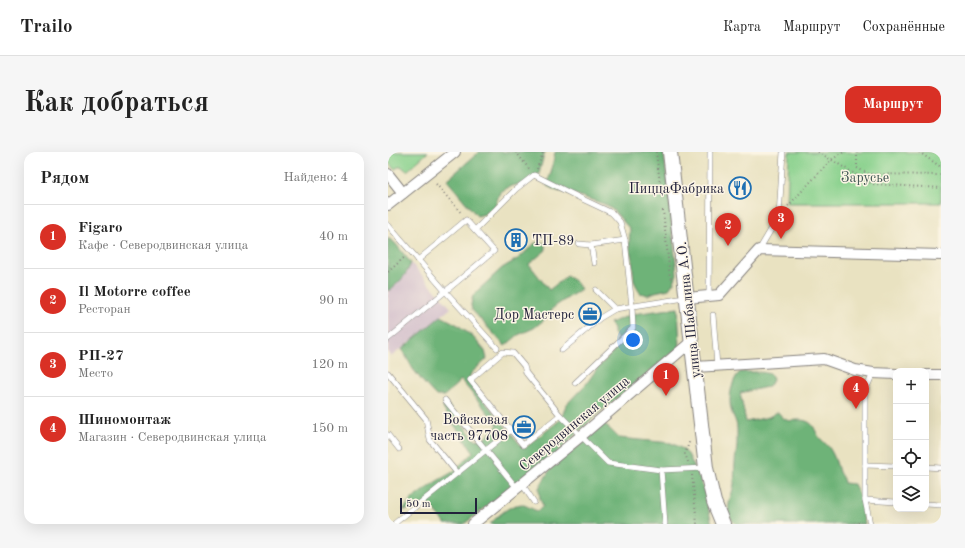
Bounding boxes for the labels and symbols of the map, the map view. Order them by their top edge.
park label: Зарусье [841,171,889,185]
restaurant icon: ПиццаФабрика [727,175,753,201]
place label: ПиццаФабрика [629,182,724,196]
pin: 3 [768,206,794,239]
pin: 2 [715,213,741,246]
building icon: ТП-89 [503,227,529,253]
place label: ТП-89 [532,234,574,248]
street label: улица Шабалина А.О. [675,241,703,379]
office icon: Дор Мастерс [577,301,603,327]
place label: Дор Мастерс [494,308,574,322]
your location [623,330,643,350]
pin: 1 [653,363,679,396]
street label: Северодвинская улица [517,374,632,474]
pin: 4 [843,376,869,409]
place label: Войсковая часть 97708 [430,413,508,443]
office icon: Войсковая часть 97708 [511,414,537,440]
scale bar [400,496,477,515]

